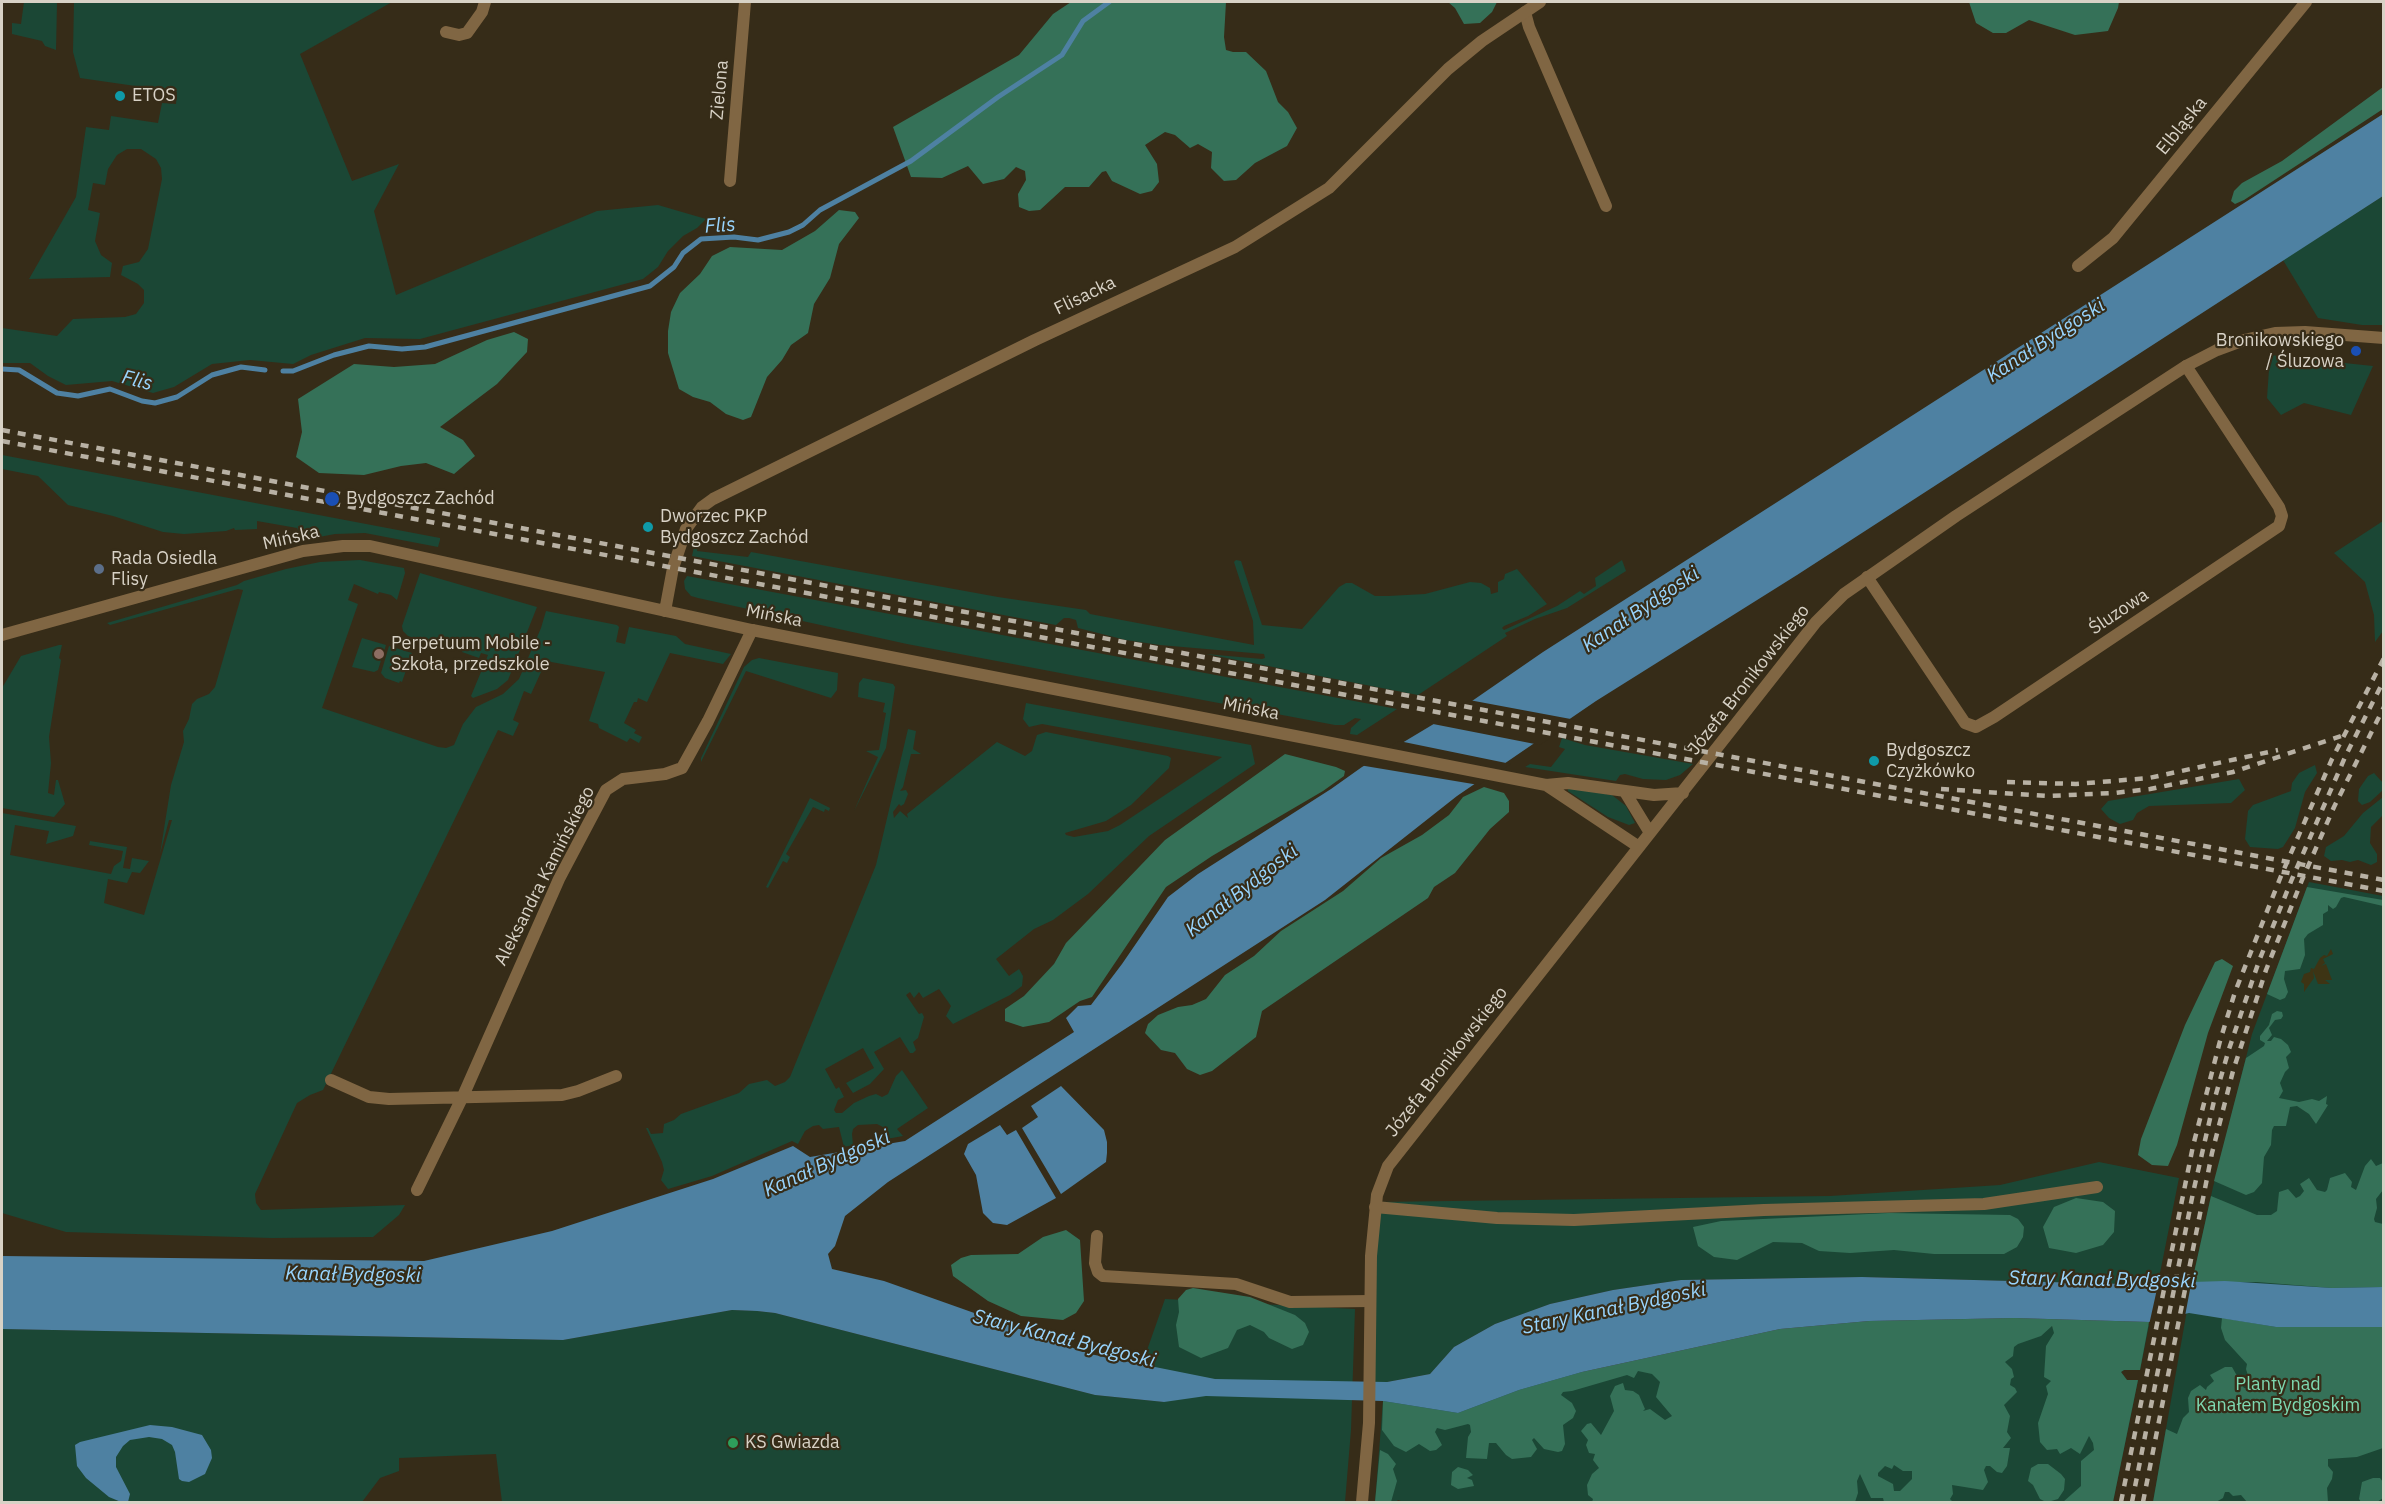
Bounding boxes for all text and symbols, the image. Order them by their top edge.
street label: Zielona [707,59,733,121]
place label: ETOS [132,85,176,107]
marker: ETOS [113,89,127,103]
street label: Elbląska [2152,93,2212,159]
water label: Flis [704,213,736,239]
street label: Flisacka [1051,272,1119,320]
water label: Kanał Bydgoski [1982,294,2110,388]
place label: Bronikowskiego / Śluzowa [2216,330,2344,372]
marker: Bronikowskiego / Śluzowa [2349,344,2363,358]
water label: Flis [119,366,155,396]
place label: Bydgoszcz Zachód [346,488,495,510]
marker: Bydgoszcz Zachód [323,490,341,508]
place label: Dworzec PKP Bydgoszcz Zachód [660,506,809,548]
marker: Dworzec PKP Bydgoszcz Zachód [641,520,655,534]
street label: Mińska [261,521,321,555]
place label: Rada Osiedla Flisy [111,548,217,590]
marker: Rada Osiedla Flisy [92,562,106,576]
water label: Kanał Bydgoski [1578,562,1704,658]
street label: Śluzowa [2085,584,2153,640]
street label: Mińska [744,600,804,632]
street label: Józefa Bronikowskiego [1684,600,1814,760]
place label: Perpetuum Mobile - Szkoła, przedszkole [391,633,551,676]
marker: Perpetuum Mobile - Szkoła, przedszkole [372,647,386,661]
street label: Mińska [1221,693,1281,725]
place label: Bydgoszcz Czyżkówko [1886,740,1975,783]
marker: Bydgoszcz Czyżkówko [1867,754,1881,768]
street label: Aleksandra Kamińskiego [490,783,600,969]
water label: Kanał Bydgoski [1181,840,1303,942]
street label: Józefa Bronikowskiego [1382,982,1512,1142]
water label: Kanał Bydgoski [760,1125,894,1203]
water label: Kanał Bydgoski [285,1262,421,1288]
water label: Stary Kanał Bydgoski [2008,1266,2196,1294]
water label: Stary Kanał Bydgoski [1520,1278,1708,1340]
water label: Stary Kanał Bydgoski [970,1305,1158,1373]
park label: Planty nad Kanałem Bydgoskim [2196,1374,2360,1416]
place label: KS Gwiazda [745,1432,840,1454]
marker: KS Gwiazda [726,1436,740,1450]

